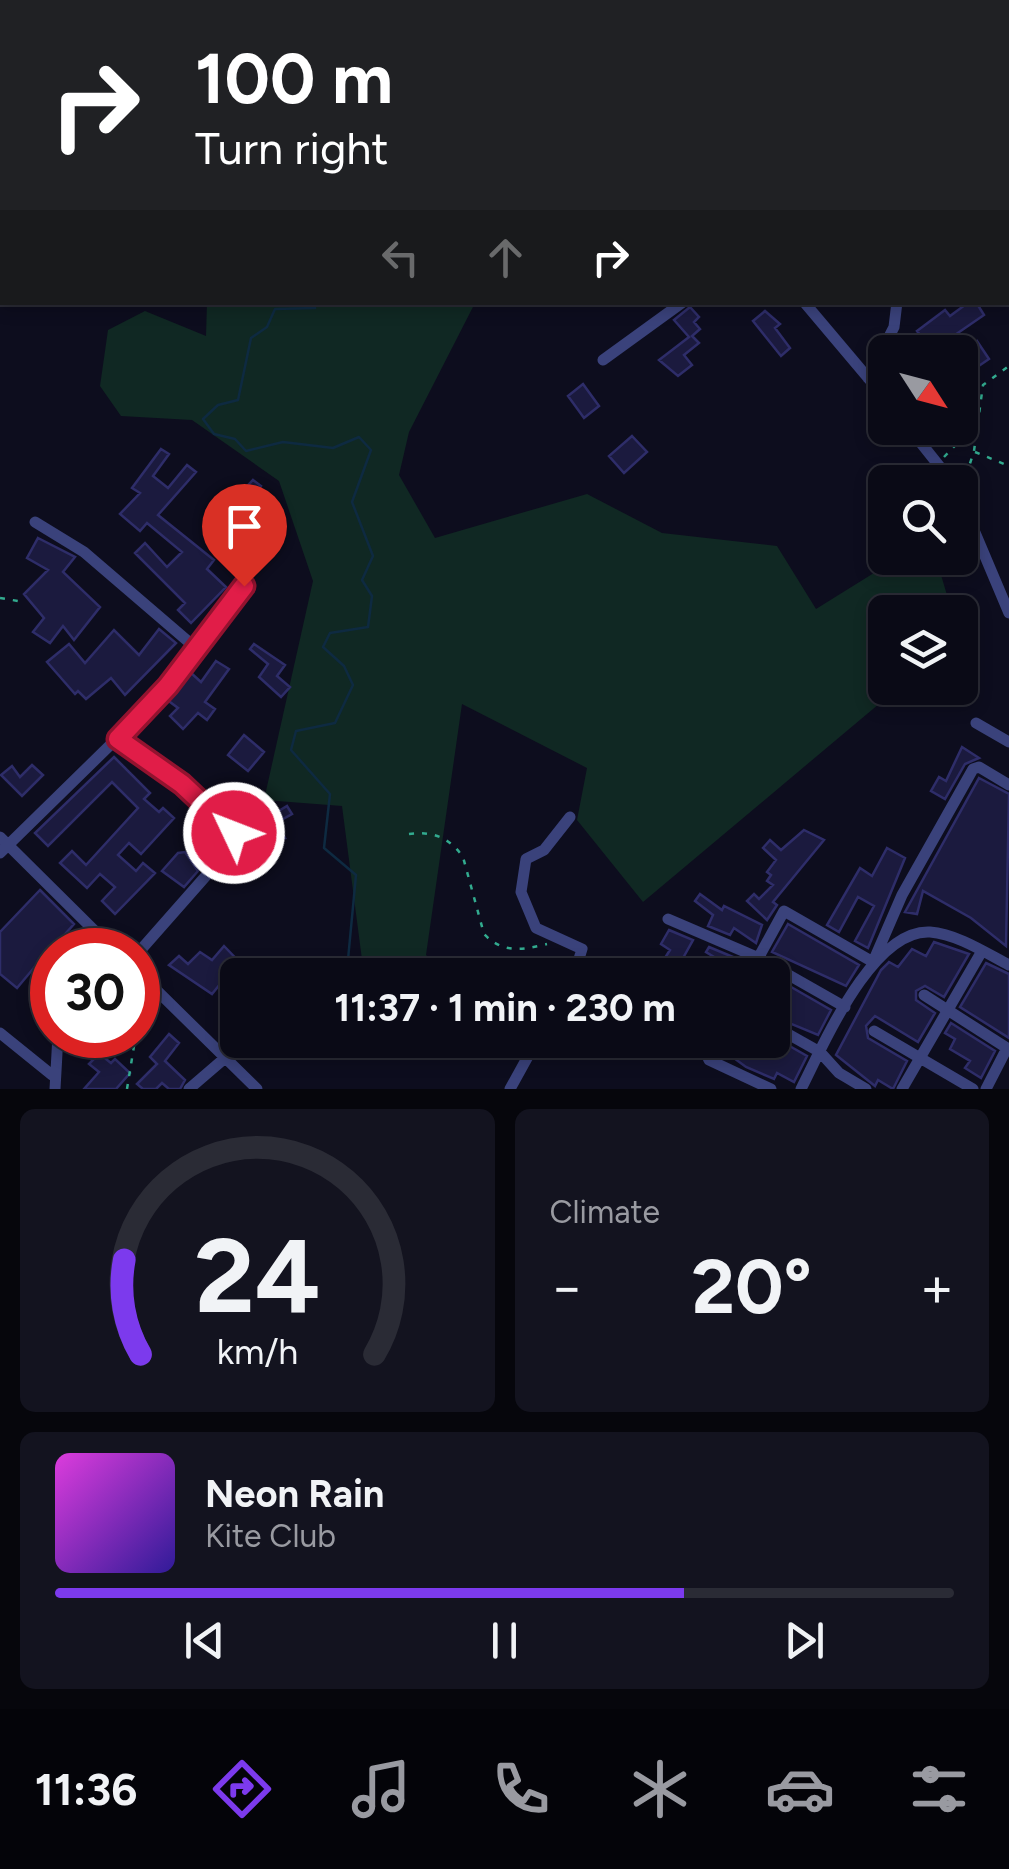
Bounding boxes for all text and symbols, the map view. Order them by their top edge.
text: 100 m [195,36,393,121]
icon: right [30,40,160,170]
text: Turn right [195,121,388,175]
icon: left [373,230,428,285]
icon: ahead [478,230,533,285]
icon: right [583,230,638,285]
north arrow [868,335,978,445]
map controls [868,335,978,705]
button: search [868,465,978,575]
pin [202,484,287,587]
icon: arrive [217,499,272,554]
button: layers [868,595,978,705]
position arrow [182,781,286,885]
speed limit sign: 30 [30,928,160,1058]
text: 11:37 · 1 min · 230 m [334,985,676,1031]
text: Climate [550,1193,660,1231]
text: 24 [194,1213,320,1338]
text: 20° [692,1242,812,1332]
text: − [550,1254,584,1320]
text: + [920,1254,954,1320]
text: km/h [216,1330,298,1373]
text: Neon Rain [205,1471,384,1517]
text: Kite Club [205,1517,336,1555]
icon: previous [177,1613,232,1668]
icon: pause [477,1613,532,1668]
icon: next [777,1613,832,1668]
icon: directions [207,1754,277,1824]
icon: music [346,1754,416,1824]
icon: phone [486,1754,556,1824]
icon: climate [625,1754,695,1824]
icon: car [765,1754,835,1824]
icon: filters [904,1754,974,1824]
text: 11:36 [35,1762,137,1816]

